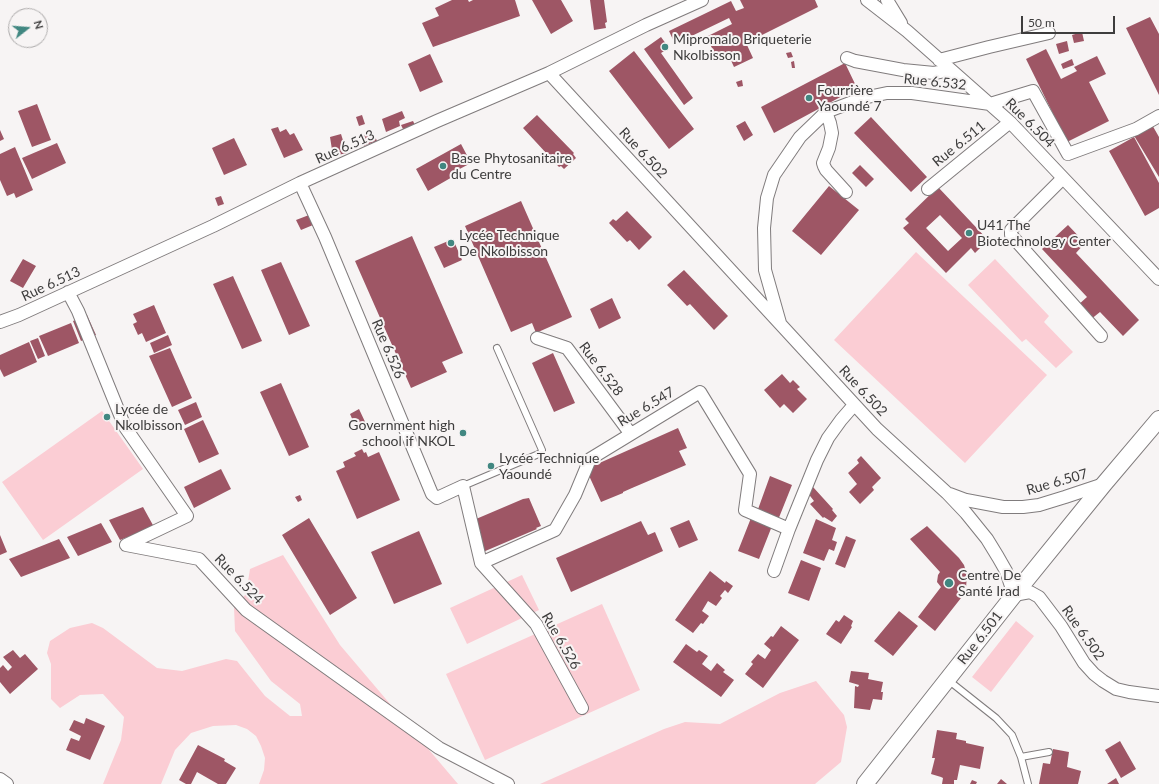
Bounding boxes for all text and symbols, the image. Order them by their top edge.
north arrow [8,8,48,48]
scale bar [1023,8,1117,34]
text: 50 m [1028,15,1055,30]
text: N [32,19,46,31]
place label: Mipromalo Briqueterie Nkolbisson [673,31,812,64]
marker: Mipromalo Briqueterie Nkolbisson [660,42,670,52]
street label: Rue 6.532 [903,70,967,94]
place label: Fourrière Yaoundé 7 [817,82,882,114]
marker: Fourrière Yaoundé 7 [804,93,814,103]
street label: Rue 6.504 [1002,95,1058,151]
street label: Rue 6.511 [929,118,989,170]
street label: Rue 6.502 [615,124,671,182]
street label: Rue 6.513 [313,127,377,167]
place label: Base Phytosanitaire du Centre [451,150,572,182]
marker: Base Phytosanitaire du Centre [438,161,448,171]
place label: U41 The Biotechnology Center [977,217,1111,250]
place label: Lycée Technique De Nkolbisson [459,227,559,260]
marker: U41 The Biotechnology Center [964,228,974,238]
marker: Lycée Technique De Nkolbisson [446,238,456,248]
street label: Rue 6.513 [19,263,83,305]
street label: Rue 6.526 [368,317,408,381]
street label: Rue 6.528 [575,339,627,399]
street label: Rue 6.502 [835,362,891,420]
street label: Rue 6.547 [615,384,677,430]
place label: Lycée de Nkolbisson [115,401,183,434]
marker: Lycée de Nkolbisson [102,412,112,422]
place label: Government high school if NKOL [348,417,455,450]
marker: Government high school if NKOL [458,428,468,438]
place label: Lycée Technique Yaoundé [499,450,599,482]
marker: Lycée Technique Yaoundé [486,461,496,471]
street label: Rue 6.507 [1024,465,1090,499]
street label: Rue 6.524 [211,550,267,608]
place label: Centre De Santé Irad [958,567,1021,600]
marker: Centre De Santé Irad [943,577,955,589]
street label: Rue 6.502 [1058,602,1108,664]
street label: Rue 6.501 [954,608,1006,668]
street label: Rue 6.526 [538,609,584,673]

